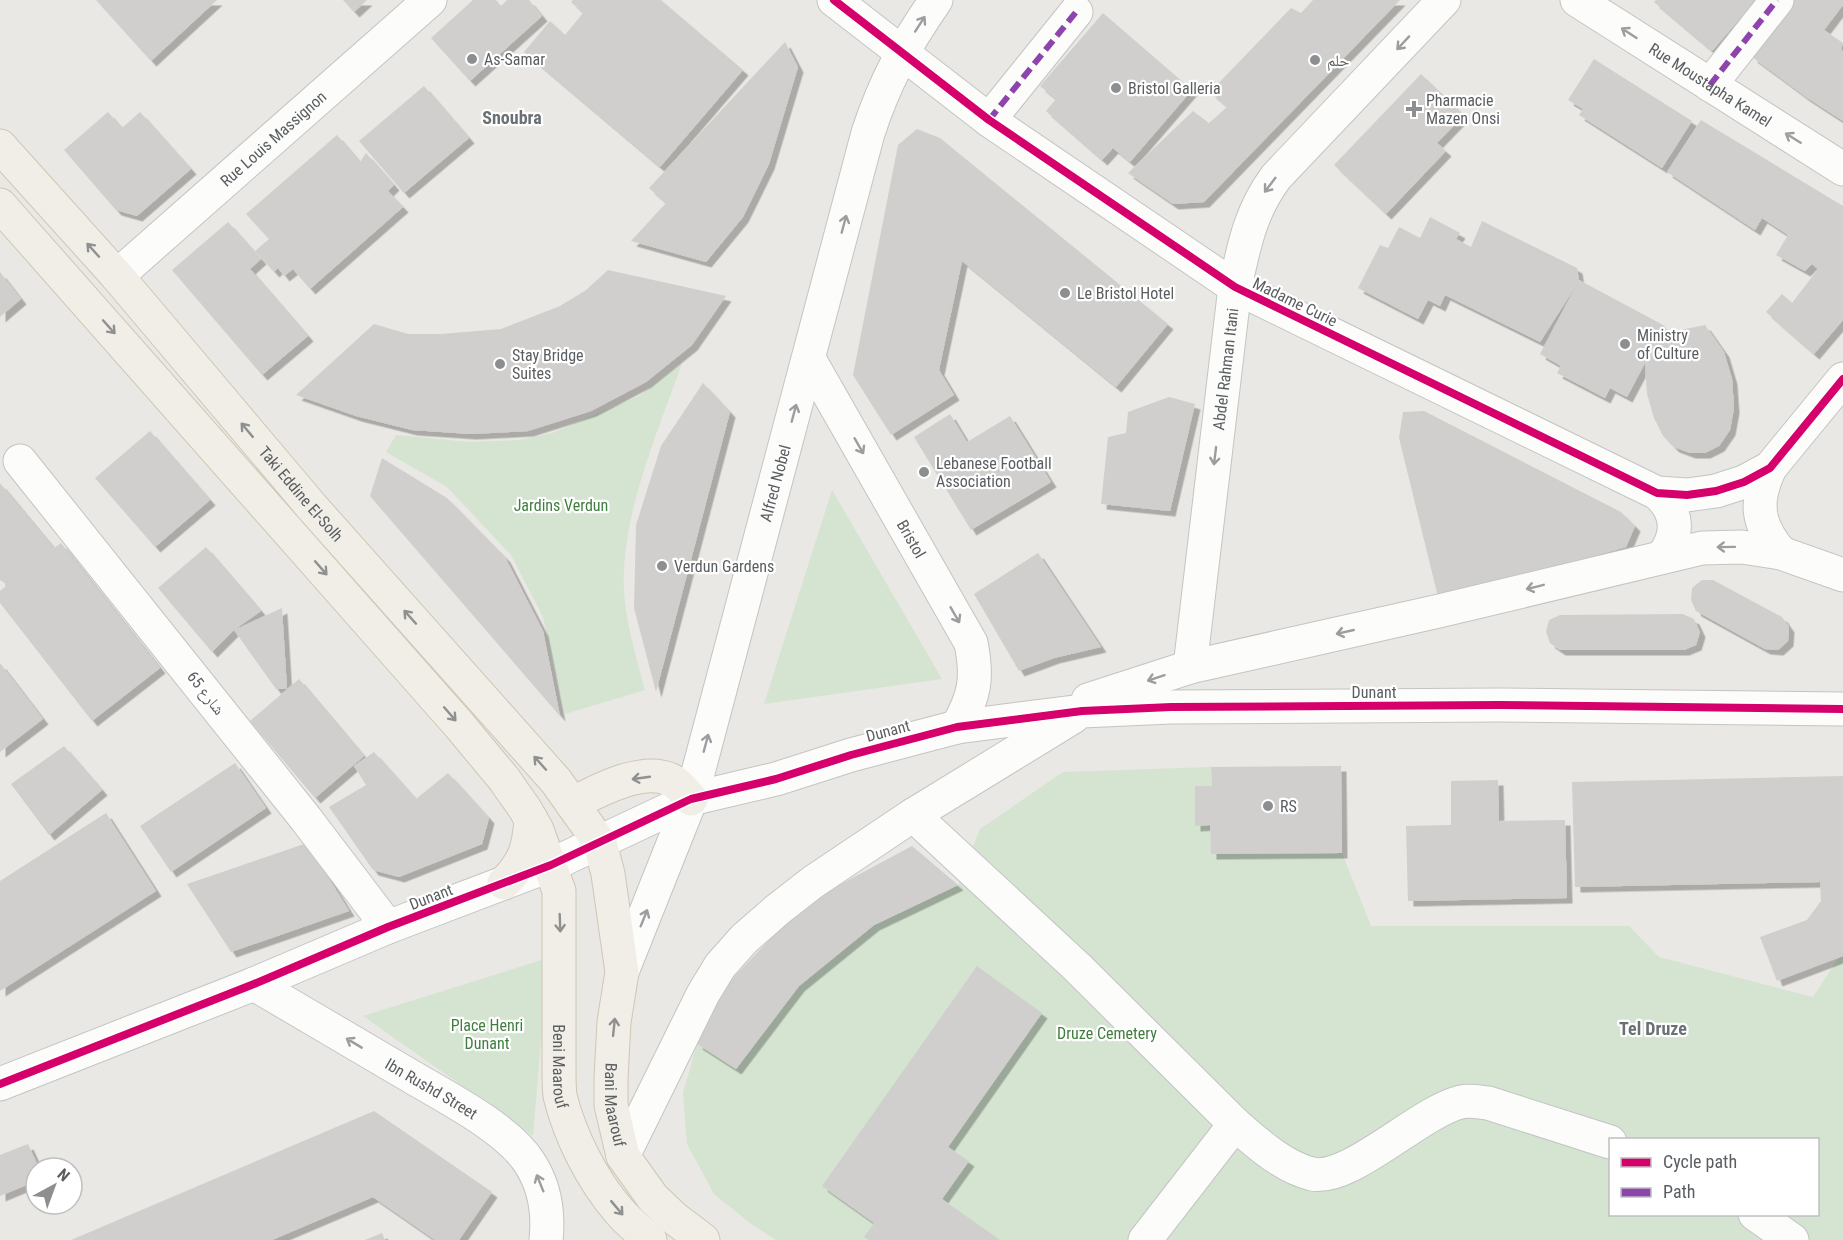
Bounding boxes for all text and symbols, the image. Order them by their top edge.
one-way arrow [914,15,927,32]
one-way arrow [1621,27,1638,39]
one-way arrow [1396,35,1411,50]
street label: Rue Moustapha Kamel [1646,39,1775,131]
place label: As-Samar [484,50,545,69]
place label: حلم [1327,51,1350,71]
marker: As-Samar [465,52,479,66]
marker: حلم [1308,53,1322,67]
place label: Bristol Galleria [1128,79,1221,98]
marker: Bristol Galleria [1109,81,1123,95]
street label: Rue Louis Massignon [216,87,330,190]
place label: Pharmacie Mazen Onsi [1426,91,1500,128]
marker: Pharmacie Mazen Onsi [1407,102,1421,116]
district label: Snoubra [482,107,542,128]
one-way arrow [1785,131,1802,144]
one-way arrow [1264,177,1277,193]
one-way arrow [839,215,850,234]
one-way arrow [86,243,100,258]
street label: Madame Curie [1250,273,1340,331]
place label: Le Bristol Hotel [1077,284,1174,303]
marker: Le Bristol Hotel [1058,286,1072,300]
street label: Abdel Rahman Itani [1209,307,1242,431]
one-way arrow [102,319,115,335]
place label: Ministry of Culture [1637,326,1699,363]
marker: Ministry of Culture [1618,337,1632,351]
place label: Stay Bridge Suites [512,346,584,383]
marker: Stay Bridge Suites [493,357,507,371]
one-way arrow [789,403,800,422]
one-way arrow [240,423,254,438]
one-way arrow [853,437,865,454]
street label: Taki Eddine El-Solh [255,442,347,545]
street label: Alfred Nobel [756,443,794,524]
one-way arrow [1209,445,1220,465]
place label: Lebanese Football Association [936,454,1052,491]
marker: Lebanese Football Association [917,465,931,479]
park label: Jardins Verdun [514,496,608,515]
street label: Bristol [893,516,930,561]
one-way arrow [1716,542,1736,553]
place label: Verdun Gardens [674,557,774,576]
marker: Verdun Gardens [655,559,669,573]
one-way arrow [314,560,328,575]
one-way arrow [1526,582,1545,594]
one-way arrow [950,606,962,623]
one-way arrow [403,610,417,625]
one-way arrow [1336,627,1356,638]
street label: شارع 65 [182,667,229,719]
one-way arrow [1147,673,1166,684]
street label: Dunant [1352,683,1397,702]
one-way arrow [443,707,457,722]
street label: Dunant [864,716,912,746]
one-way arrow [700,734,712,753]
one-way arrow [533,756,547,771]
one-way arrow [632,773,651,784]
place label: RS [1280,797,1297,816]
marker: RS [1261,799,1275,813]
street label: Dunant [407,880,456,914]
one-way arrow [639,909,650,927]
one-way arrow [554,912,566,932]
park label: Place Henri Dunant [451,1016,523,1053]
one-way arrow [609,1017,620,1037]
district label: Tel Druze [1619,1018,1687,1039]
street label: Beni Maarouf [549,1024,572,1111]
park label: Druze Cemetery [1057,1024,1157,1043]
one-way arrow [345,1036,362,1048]
street label: Ibn Rushd Street [382,1054,481,1123]
street label: Bani Maarouf [601,1062,630,1148]
legend [1609,1138,1819,1216]
text: Cycle path [1663,1151,1737,1172]
north arrow [24,1156,84,1216]
text: N [54,1165,73,1185]
one-way arrow [534,1174,545,1193]
text: Path [1663,1181,1696,1202]
one-way arrow [611,1200,624,1216]

